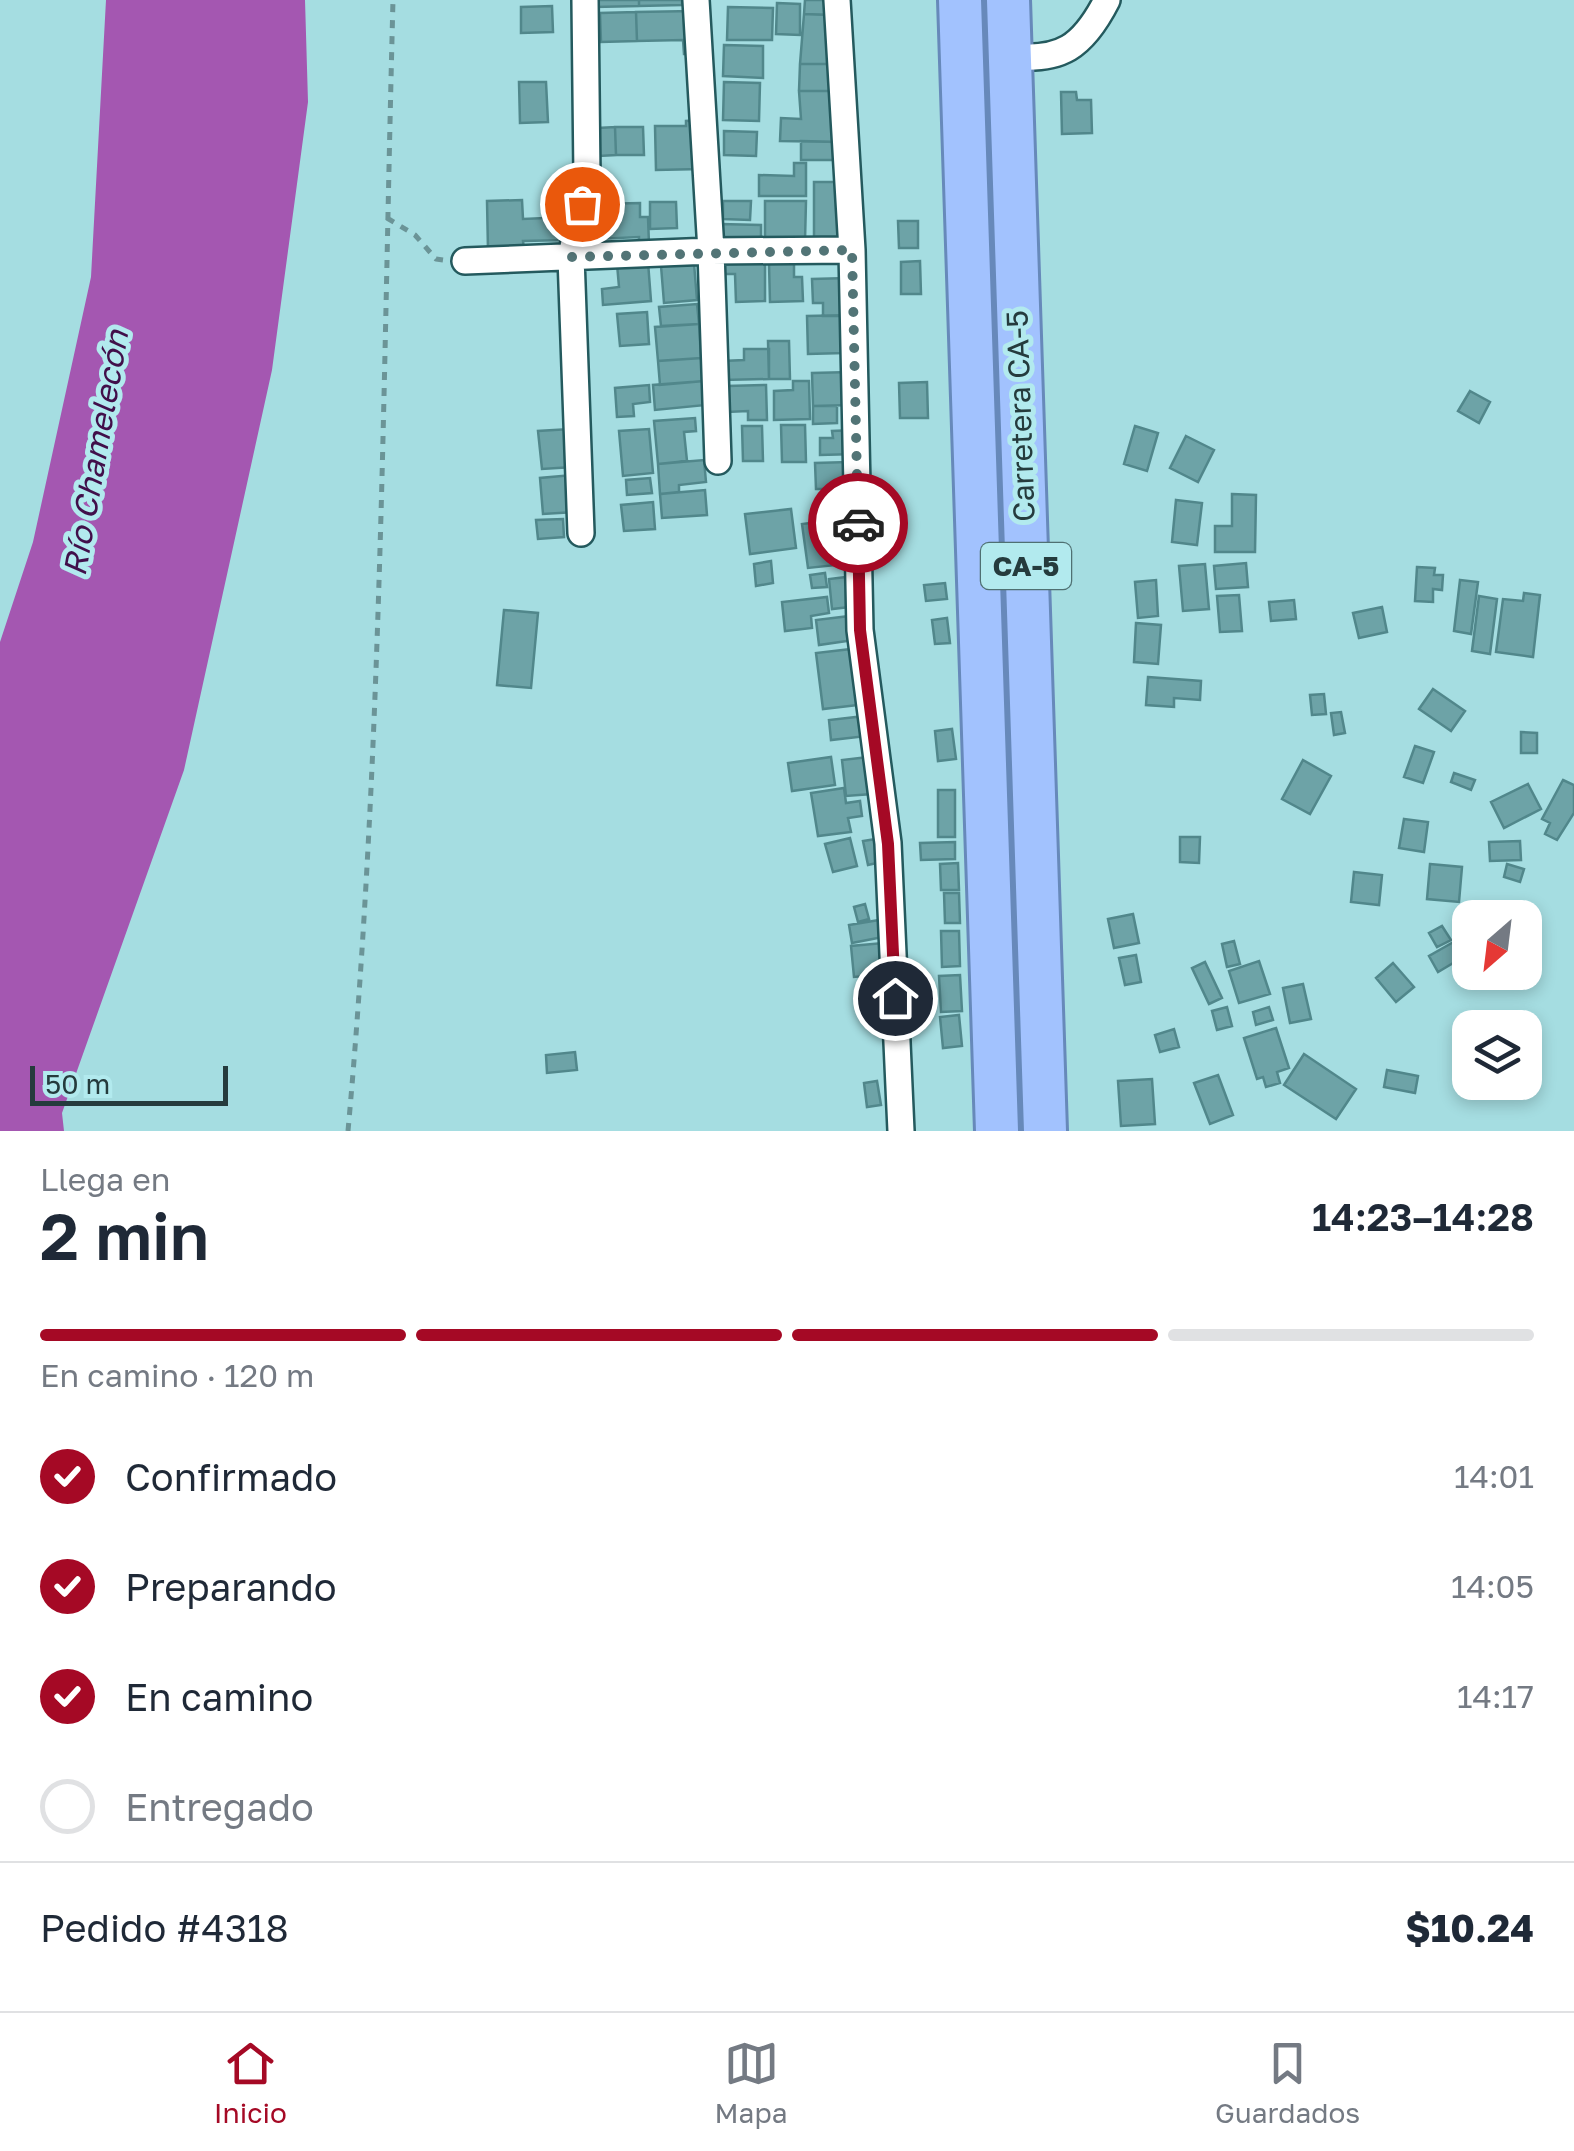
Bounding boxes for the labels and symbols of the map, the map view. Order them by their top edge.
pin [540,162,625,247]
street label: Carretera CA-5 [998,310,1042,523]
water label: Río Chamelecón [55,326,136,579]
courier [808,473,908,573]
road number: CA-5 [981,543,1071,589]
north arrow [1452,900,1542,990]
pin [853,956,938,1041]
scale bar [30,1061,228,1106]

